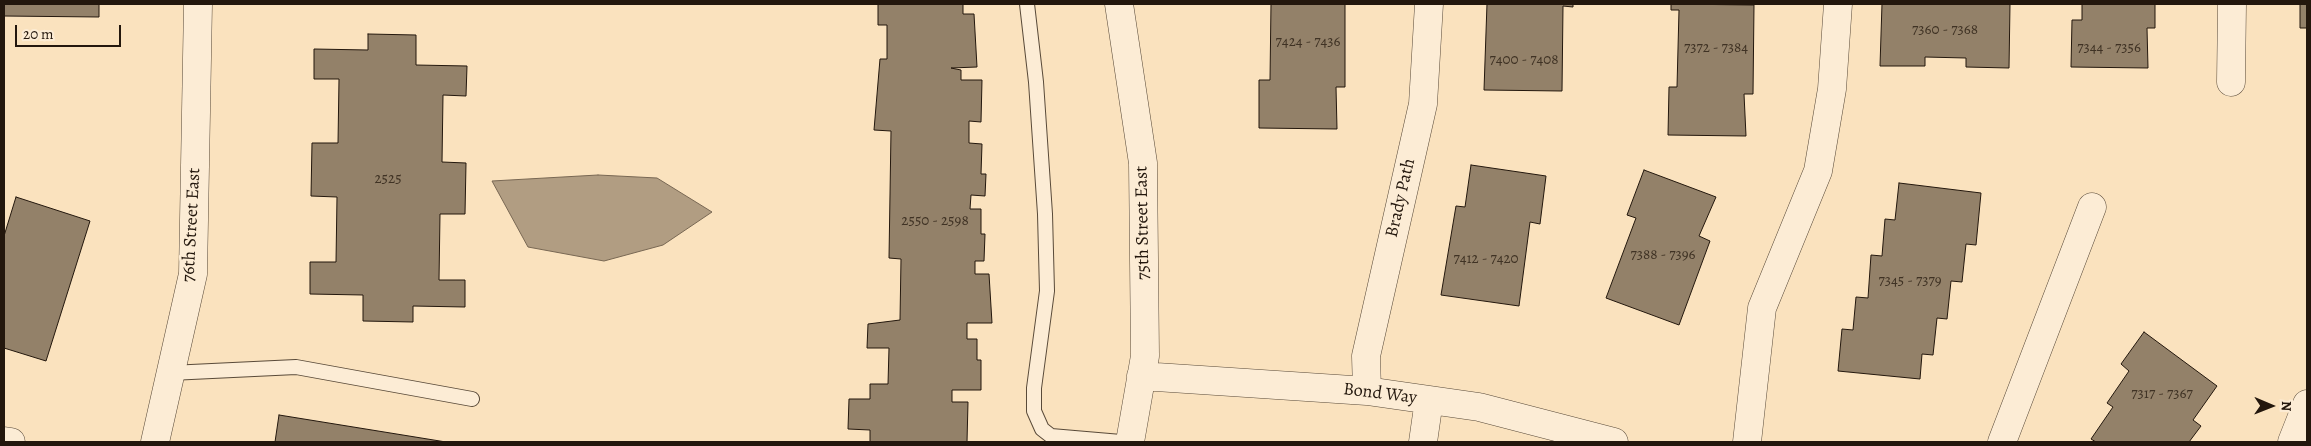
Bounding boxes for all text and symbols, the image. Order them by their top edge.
scale bar [18,15,124,47]
house number: 7360 - 7368 [1912,21,1978,39]
text: 20 m [23,24,54,44]
house number: 7424 - 7436 [1276,33,1340,51]
house number: 7372 - 7384 [1684,39,1748,57]
house number: 7344 - 7356 [2077,39,2141,57]
house number: 7400 - 7408 [1489,51,1559,69]
street label: Brady Path [1381,156,1421,240]
street label: 75th Street East [1131,166,1155,280]
street label: 76th Street East [178,167,206,283]
house number: 2525 [374,170,402,188]
house number: 2550 - 2598 [901,212,969,230]
house number: 7388 - 7396 [1630,246,1696,264]
house number: 7412 - 7420 [1453,250,1519,268]
house number: 7345 - 7379 [1878,272,1942,290]
street label: Bond Way [1342,379,1418,409]
north arrow [2246,381,2296,431]
house number: 7317 - 7367 [2131,385,2193,403]
text: N [2277,401,2296,412]

